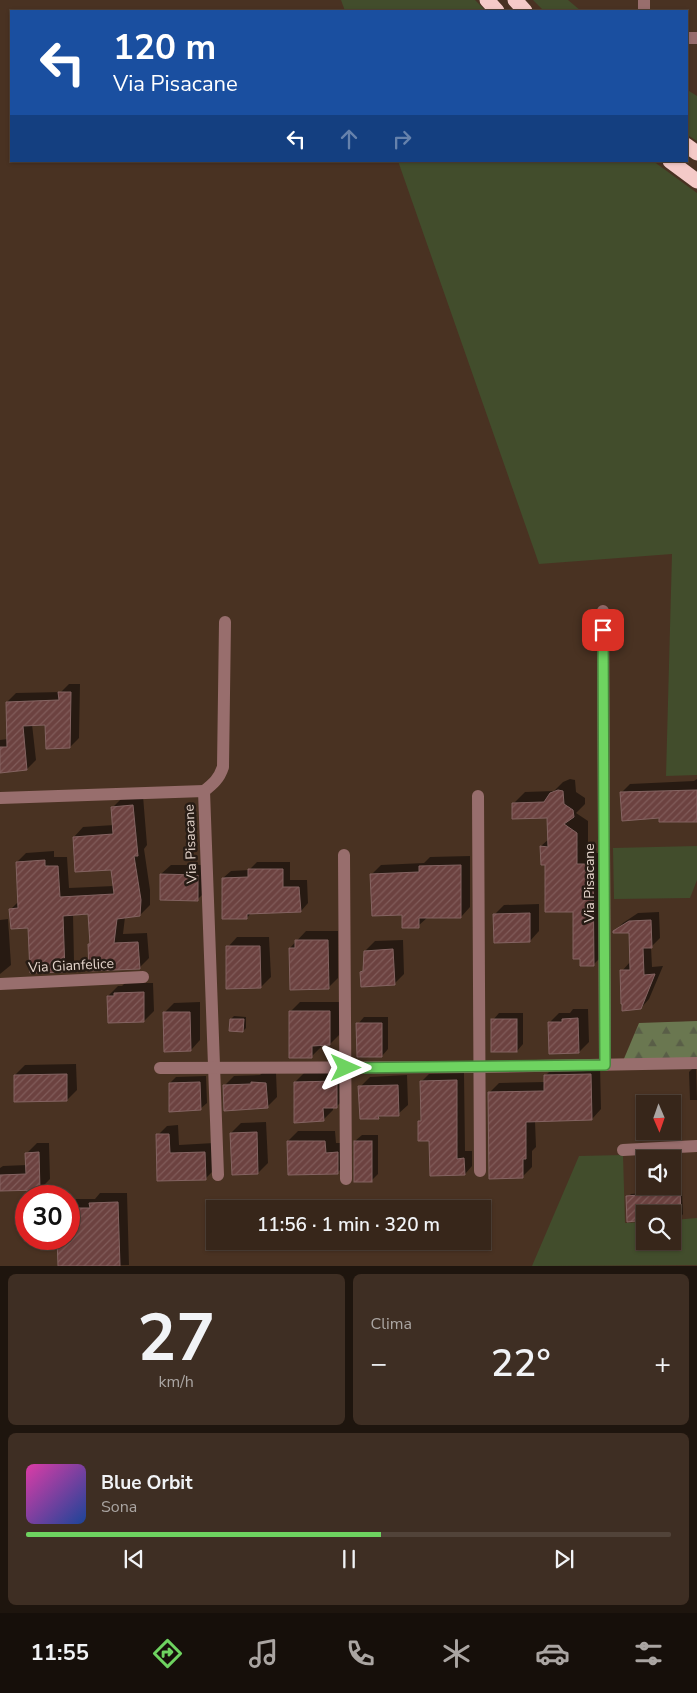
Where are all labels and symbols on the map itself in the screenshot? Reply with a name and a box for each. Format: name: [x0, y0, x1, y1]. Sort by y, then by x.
pin: [582, 609, 624, 651]
street label: Via Pisacane: [180, 804, 201, 885]
street label: Via Pisacane: [580, 843, 599, 924]
street label: Via Gianfelice: [27, 954, 114, 977]
position arrow: [319, 1041, 371, 1093]
north arrow: [636, 1095, 681, 1140]
speed limit sign: 30: [15, 1185, 80, 1250]

